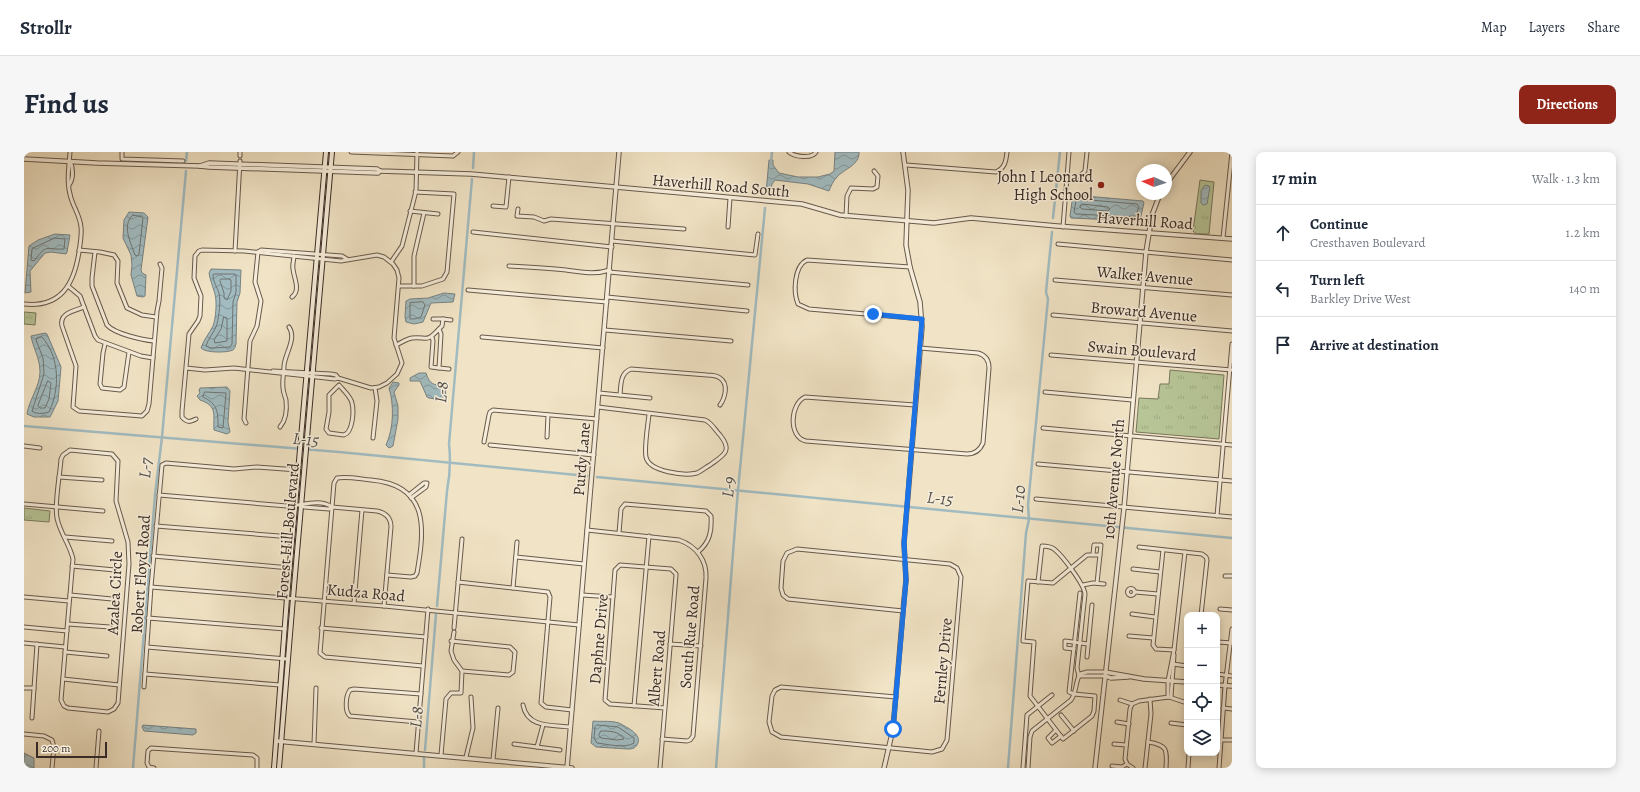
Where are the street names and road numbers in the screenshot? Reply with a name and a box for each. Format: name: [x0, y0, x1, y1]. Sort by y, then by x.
street label: Haverhill Road South: [651, 169, 791, 203]
street label: Haverhill Road: [1096, 207, 1194, 235]
street label: Walker Avenue: [1095, 261, 1194, 291]
street label: Broward Avenue: [1090, 296, 1198, 328]
street label: Swain Boulevard: [1087, 335, 1198, 367]
street label: 10th Avenue North: [1098, 417, 1130, 540]
street label: Purdy Lane: [568, 421, 596, 497]
street label: Forest Hill Boulevard: [271, 462, 305, 600]
street label: Robert Floyd Road: [126, 514, 156, 634]
street label: Azalea Circle: [102, 551, 128, 637]
street label: Kudza Road: [326, 579, 406, 607]
street label: South Rue Road: [675, 584, 705, 690]
street label: Daphne Drive: [584, 593, 614, 685]
street label: Fernley Drive: [928, 617, 958, 705]
street label: Albert Road: [643, 629, 671, 708]

